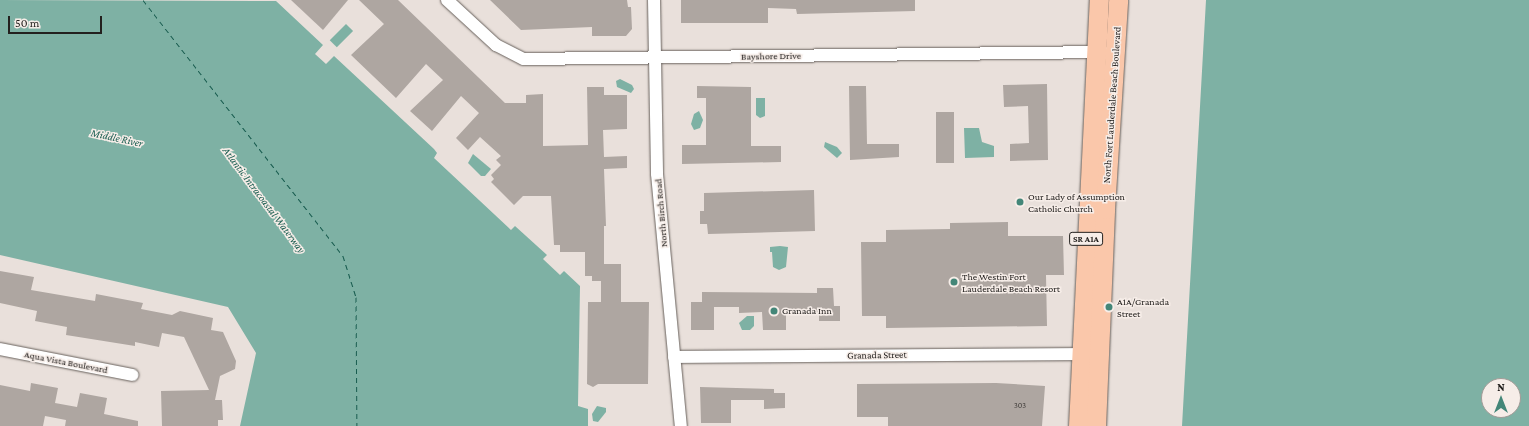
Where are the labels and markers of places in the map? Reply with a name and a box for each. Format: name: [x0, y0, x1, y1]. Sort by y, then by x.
place label: Our Lady of Assumption Catholic Church: [1028, 190, 1125, 214]
marker: Our Lady of Assumption Catholic Church: [1015, 197, 1025, 207]
place label: The Westin Fort Lauderdale Beach Resort: [962, 270, 1060, 294]
marker: The Westin Fort Lauderdale Beach Resort: [949, 277, 959, 287]
place label: A1A/Granada Street: [1117, 295, 1169, 318]
marker: A1A/Granada Street: [1104, 302, 1114, 312]
place label: Granada Inn: [782, 305, 832, 317]
marker: Granada Inn: [769, 306, 779, 316]

